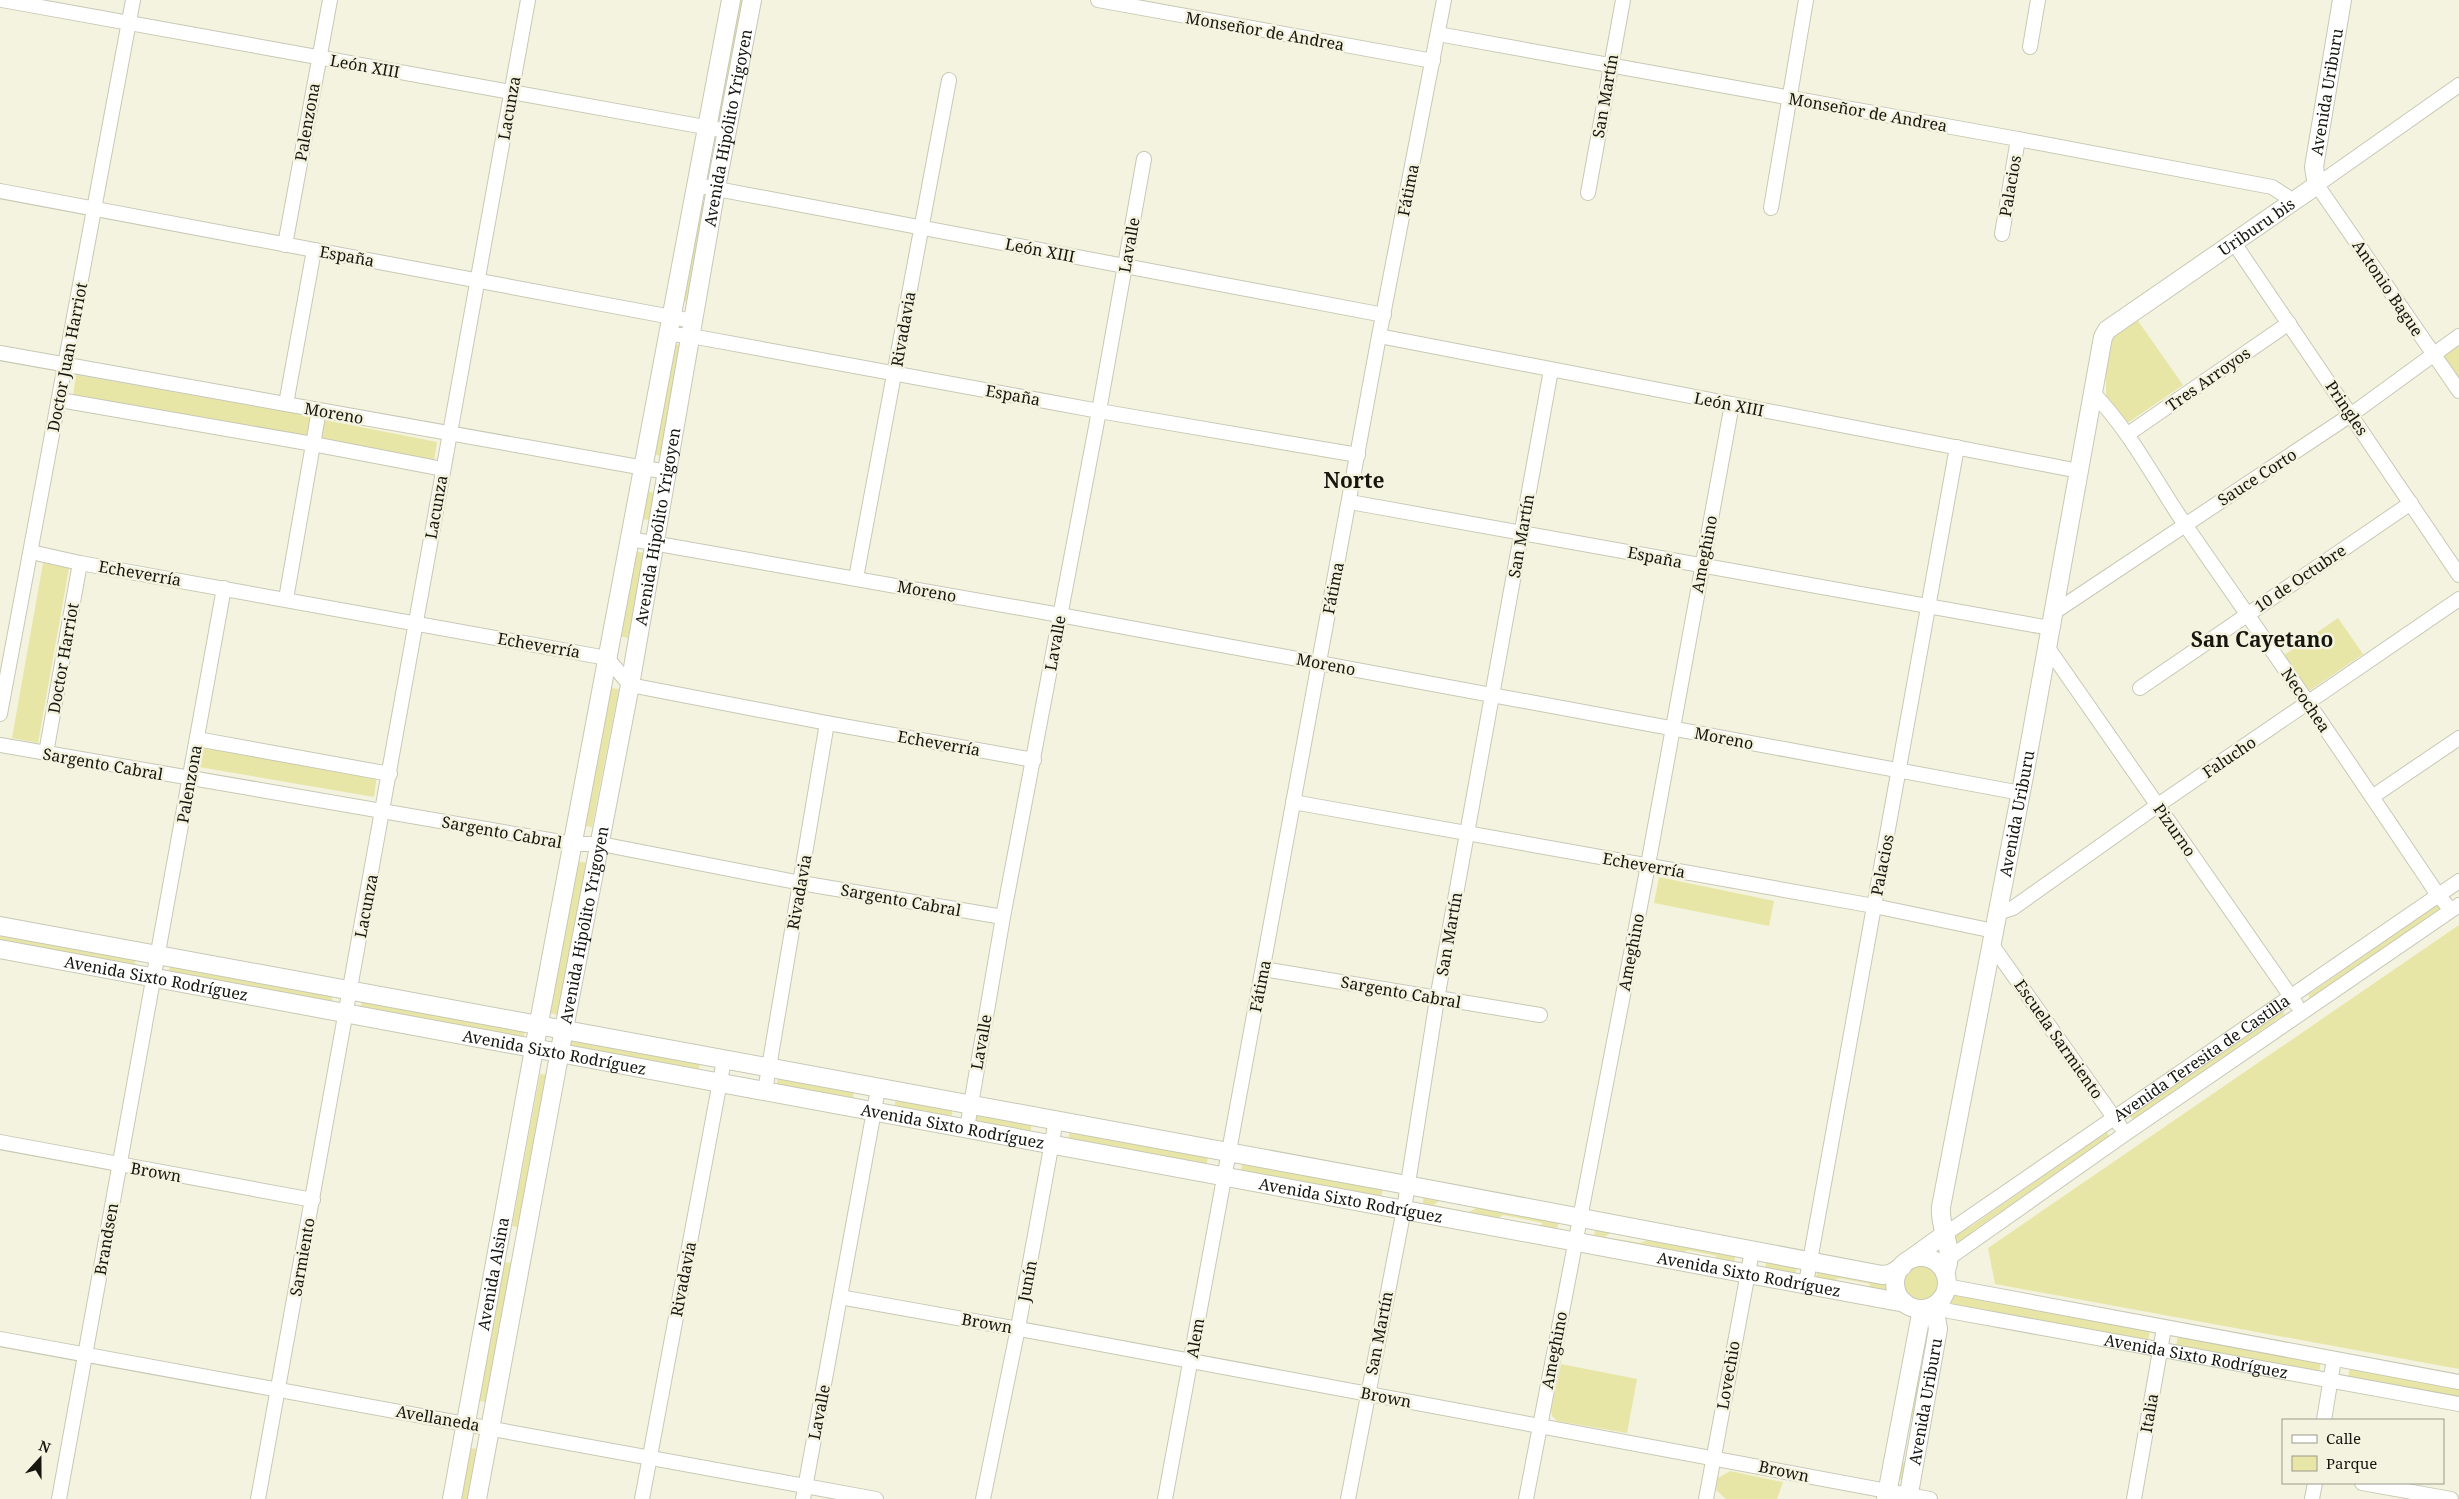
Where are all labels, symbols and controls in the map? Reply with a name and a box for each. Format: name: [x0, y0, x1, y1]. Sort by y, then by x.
street label: Monseñor de Andrea: [1184, 6, 1346, 56]
street label: Avenida Hipólito Yrigoyen: [699, 27, 757, 228]
street label: Avenida Uriburu: [2305, 27, 2348, 157]
street label: León XIII: [328, 49, 402, 83]
street label: San Martín: [1587, 52, 1623, 140]
street label: Lacunza: [493, 74, 525, 142]
street label: Palenzona: [289, 81, 325, 163]
street label: Monseñor de Andrea: [1787, 87, 1949, 137]
street label: Palacios: [1994, 154, 2026, 218]
street label: Fátima: [1392, 162, 1424, 218]
street label: Uriburu bis: [2214, 193, 2299, 261]
street label: Lavalle: [1113, 216, 1145, 274]
street label: León XIII: [1003, 232, 1077, 268]
street label: Antonio Bague: [2348, 235, 2428, 341]
street label: España: [318, 240, 376, 272]
street label: Doctor Juan Harriot: [42, 280, 92, 433]
street label: Rivadavia: [886, 290, 920, 368]
street label: Tres Arroyos: [2162, 342, 2254, 416]
street label: Pringles: [2321, 376, 2373, 440]
street label: España: [984, 379, 1042, 411]
street label: León XIII: [1692, 386, 1766, 422]
street label: Moreno: [303, 397, 365, 429]
street label: Avenida Hipólito Yrigoyen: [629, 426, 685, 627]
street label: Sauce Corto: [2213, 443, 2301, 511]
district label: Norte: [1324, 466, 1384, 494]
street label: Lacunza: [420, 473, 452, 541]
street label: San Martín: [1503, 492, 1539, 580]
street label: Ameghino: [1686, 513, 1722, 595]
street label: 10 de Octubre: [2250, 539, 2350, 617]
street label: España: [1626, 541, 1684, 573]
street label: Echeverría: [97, 555, 183, 591]
street label: Fátima: [1317, 560, 1349, 616]
street label: Moreno: [896, 575, 958, 607]
street label: Doctor Harriot: [42, 601, 84, 715]
street label: Lavalle: [1039, 614, 1071, 672]
district label: San Cayetano: [2191, 625, 2333, 653]
street label: Echeverría: [496, 627, 582, 663]
street label: Moreno: [1295, 647, 1357, 681]
street label: Necochea: [2276, 663, 2336, 737]
street label: Moreno: [1693, 721, 1755, 755]
street label: Echeverría: [896, 725, 982, 761]
street label: Falucho: [2198, 731, 2260, 783]
street label: Sargento Cabral: [41, 743, 165, 785]
street label: Palenzona: [171, 743, 207, 825]
street label: Avenida Uriburu: [1994, 748, 2039, 879]
street label: Pizurno: [2149, 799, 2201, 861]
street label: Sargento Cabral: [440, 811, 564, 853]
street label: Avenida Hipólito Yrigoyen: [554, 824, 614, 1026]
street label: Palacios: [1865, 832, 1899, 898]
street label: Echeverría: [1601, 847, 1687, 883]
street label: Rivadavia: [782, 853, 816, 931]
street label: Lacunza: [349, 872, 383, 940]
street label: Sargento Cabral: [839, 879, 963, 921]
street label: San Martín: [1431, 890, 1467, 978]
street label: Ameghino: [1613, 911, 1649, 993]
street label: Avenida Sixto Rodríguez: [63, 950, 250, 1006]
street label: Fátima: [1244, 958, 1276, 1014]
street label: Sargento Cabral: [1339, 971, 1463, 1013]
street label: Escuela Sarmiento: [2010, 975, 2108, 1103]
street label: Avenida Teresita de Castilla: [2109, 989, 2294, 1126]
street label: Lavalle: [965, 1013, 997, 1071]
street label: Avenida Sixto Rodríguez: [461, 1024, 648, 1080]
street label: Avenida Sixto Rodríguez: [859, 1098, 1046, 1154]
street label: Brown: [129, 1157, 183, 1187]
street label: Avenida Sixto Rodríguez: [1257, 1172, 1445, 1228]
street label: Brandsen: [89, 1201, 123, 1277]
street label: Avenida Alsina: [472, 1215, 514, 1332]
street label: Sarmiento: [284, 1216, 320, 1298]
street label: Rivadavia: [665, 1240, 701, 1318]
street label: Avenida Sixto Rodríguez: [1655, 1246, 1843, 1302]
street label: Junín: [1012, 1258, 1042, 1305]
street label: San Martín: [1360, 1289, 1398, 1377]
street label: Brown: [960, 1308, 1014, 1338]
street label: Ameghino: [1536, 1309, 1572, 1391]
street label: Alem: [1181, 1316, 1209, 1360]
street label: Avenida Sixto Rodríguez: [2102, 1329, 2290, 1384]
street label: Avenida Uriburu: [1903, 1336, 1947, 1467]
street label: Lovechio: [1711, 1339, 1745, 1411]
street label: Brown: [1359, 1381, 1413, 1413]
street label: Lavalle: [803, 1383, 835, 1441]
street label: Italia: [2135, 1392, 2163, 1434]
street label: Avellaneda: [394, 1400, 482, 1436]
legend: [2282, 1419, 2444, 1484]
text: Calle: [2326, 1428, 2361, 1448]
north arrow: [15, 1434, 65, 1484]
text: N: [36, 1436, 53, 1457]
text: Parque: [2326, 1453, 2377, 1473]
street label: Brown: [1757, 1455, 1811, 1487]

